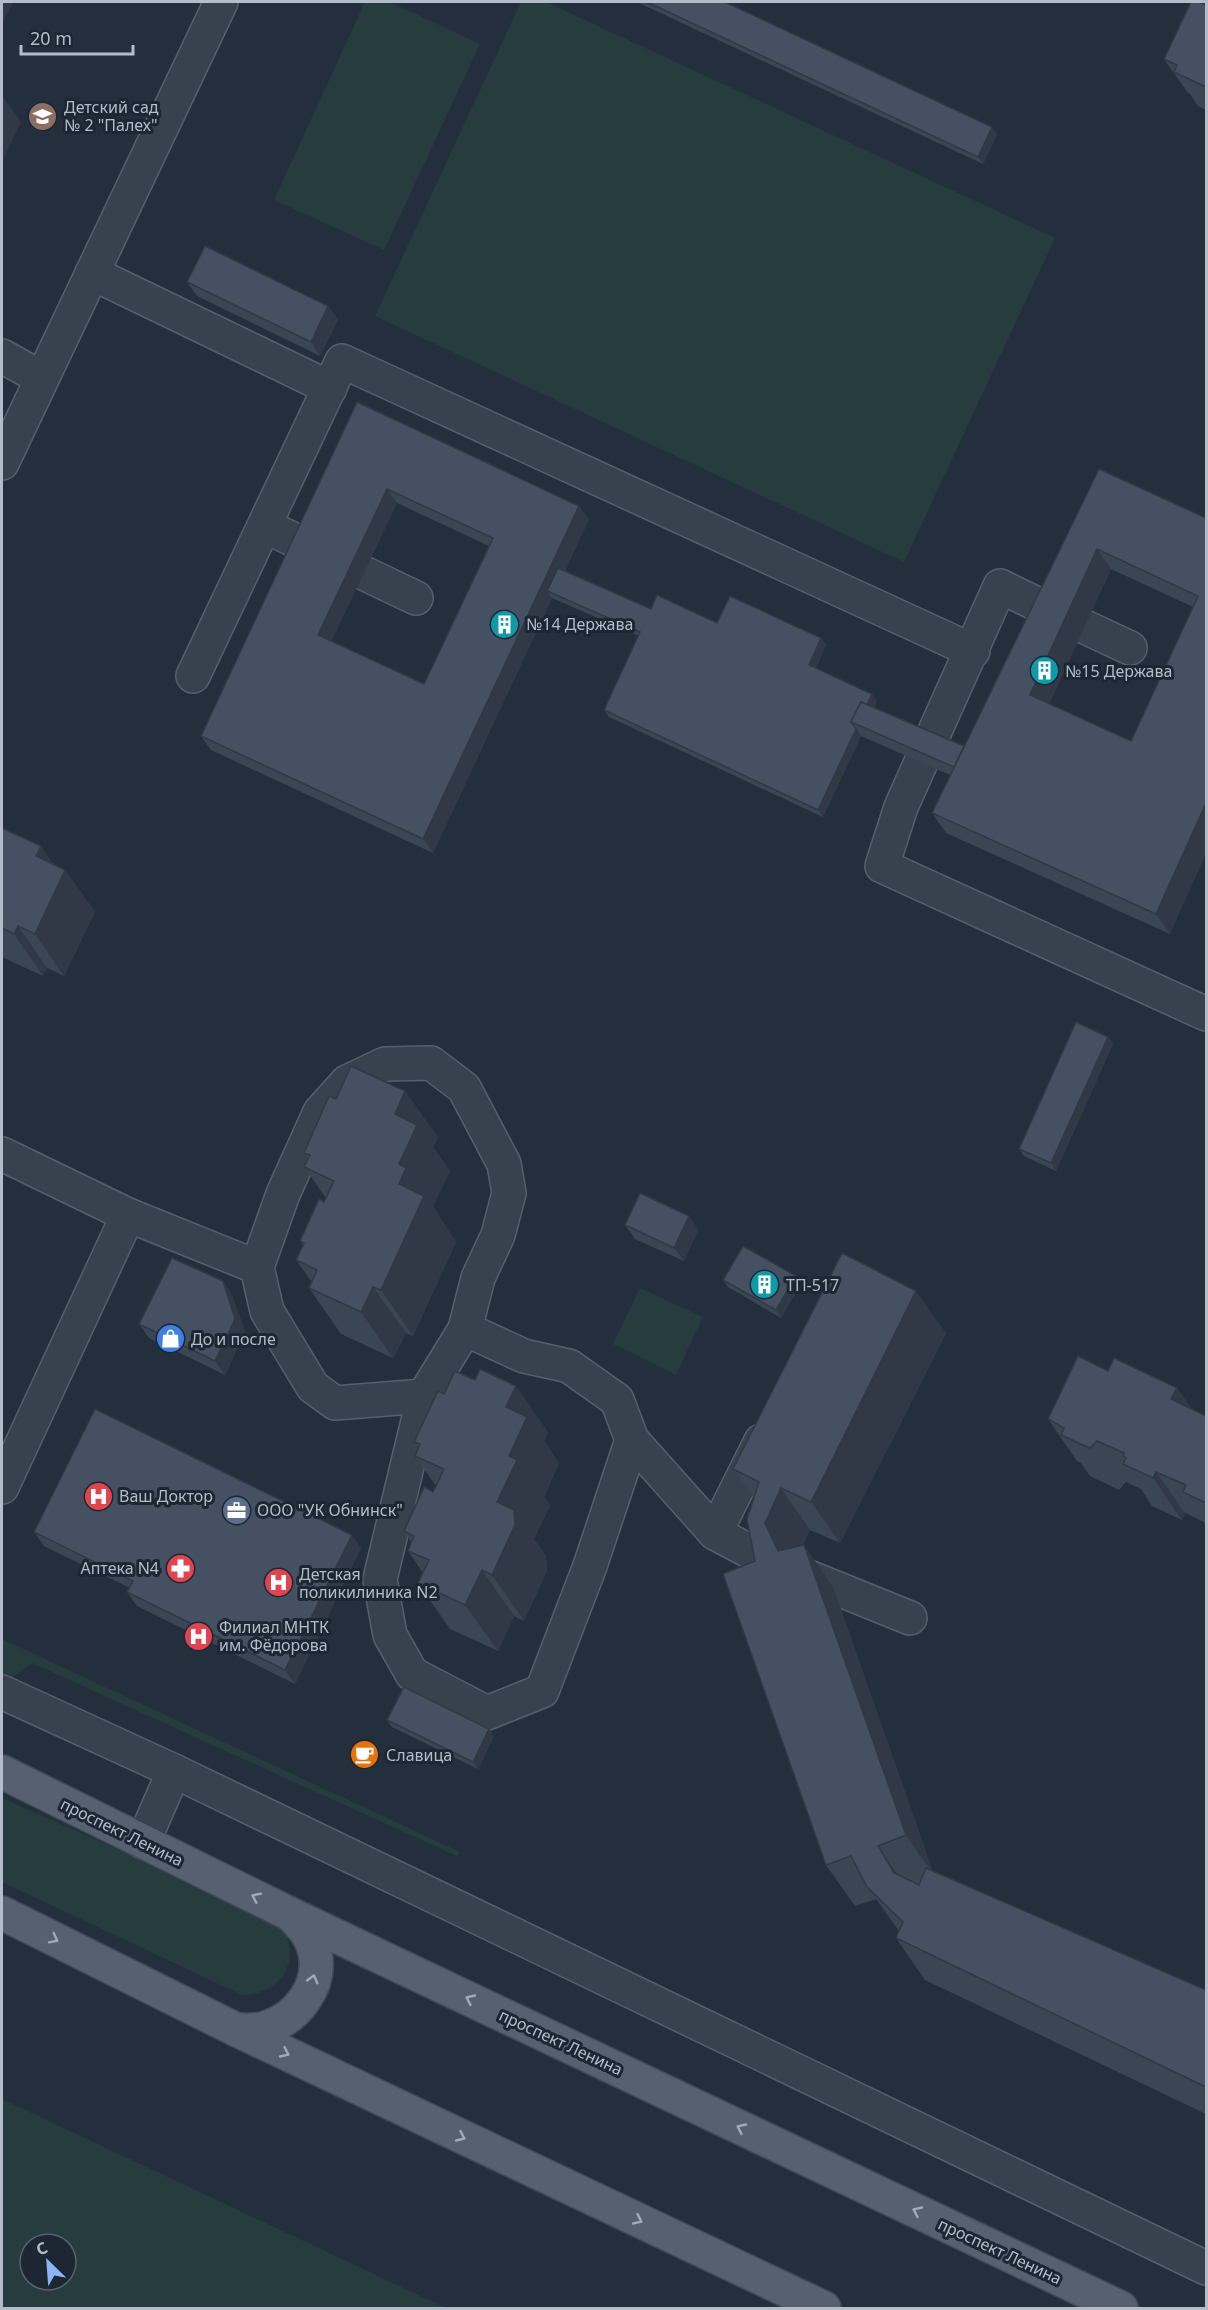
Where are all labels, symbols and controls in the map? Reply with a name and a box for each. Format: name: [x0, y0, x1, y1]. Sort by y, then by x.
scale bar: [21, 18, 134, 56]
text: 20 m: [30, 26, 72, 50]
place label: Детский сад № 2 "Палех": [64, 96, 159, 136]
school or university icon: Детский сад № 2 "Палех": [27, 100, 59, 132]
building icon: №14 Держава: [489, 608, 521, 640]
place label: №14 Держава: [526, 613, 633, 635]
building icon: №15 Держава: [1028, 655, 1060, 687]
place label: №15 Держава: [1065, 660, 1172, 682]
building icon: ТП-517: [749, 1269, 781, 1301]
place label: ТП-517: [786, 1274, 839, 1296]
shop icon: До и после: [154, 1323, 186, 1355]
place label: До и после: [191, 1328, 276, 1350]
hospital icon: Ваш Доктор: [82, 1480, 114, 1512]
place label: Ваш Доктор: [119, 1485, 213, 1507]
office icon: ООО "УК Обнинск": [220, 1494, 252, 1526]
place label: ООО "УК Обнинск": [257, 1499, 403, 1521]
pharmacy icon: Аптека N4: [164, 1552, 196, 1584]
place label: Аптека N4: [80, 1557, 159, 1579]
place label: Детская поликилиника N2: [299, 1563, 438, 1603]
hospital icon: Детская поликилиника N2: [262, 1567, 294, 1599]
place label: Филиал МНТК им. Фёдорова: [219, 1616, 329, 1656]
hospital icon: Филиал МНТК им. Фёдорова: [182, 1620, 214, 1652]
cafe icon: Славица: [349, 1739, 381, 1771]
place label: Славица: [386, 1744, 452, 1766]
street label: проспект Ленина: [57, 1793, 187, 1871]
one-way arrow: [251, 1892, 262, 1904]
one-way arrow: [47, 1932, 58, 1943]
one-way arrow: [306, 1975, 319, 1985]
one-way arrow: [465, 1994, 476, 2006]
street label: проспект Ленина: [496, 2004, 626, 2080]
one-way arrow: [279, 2046, 290, 2058]
one-way arrow: [736, 2123, 747, 2135]
one-way arrow: [455, 2129, 466, 2141]
one-way arrow: [912, 2207, 923, 2219]
one-way arrow: [631, 2213, 642, 2225]
street label: проспект Ленина: [935, 2213, 1065, 2289]
north arrow: [18, 2232, 78, 2292]
text: С: [32, 2236, 51, 2261]

